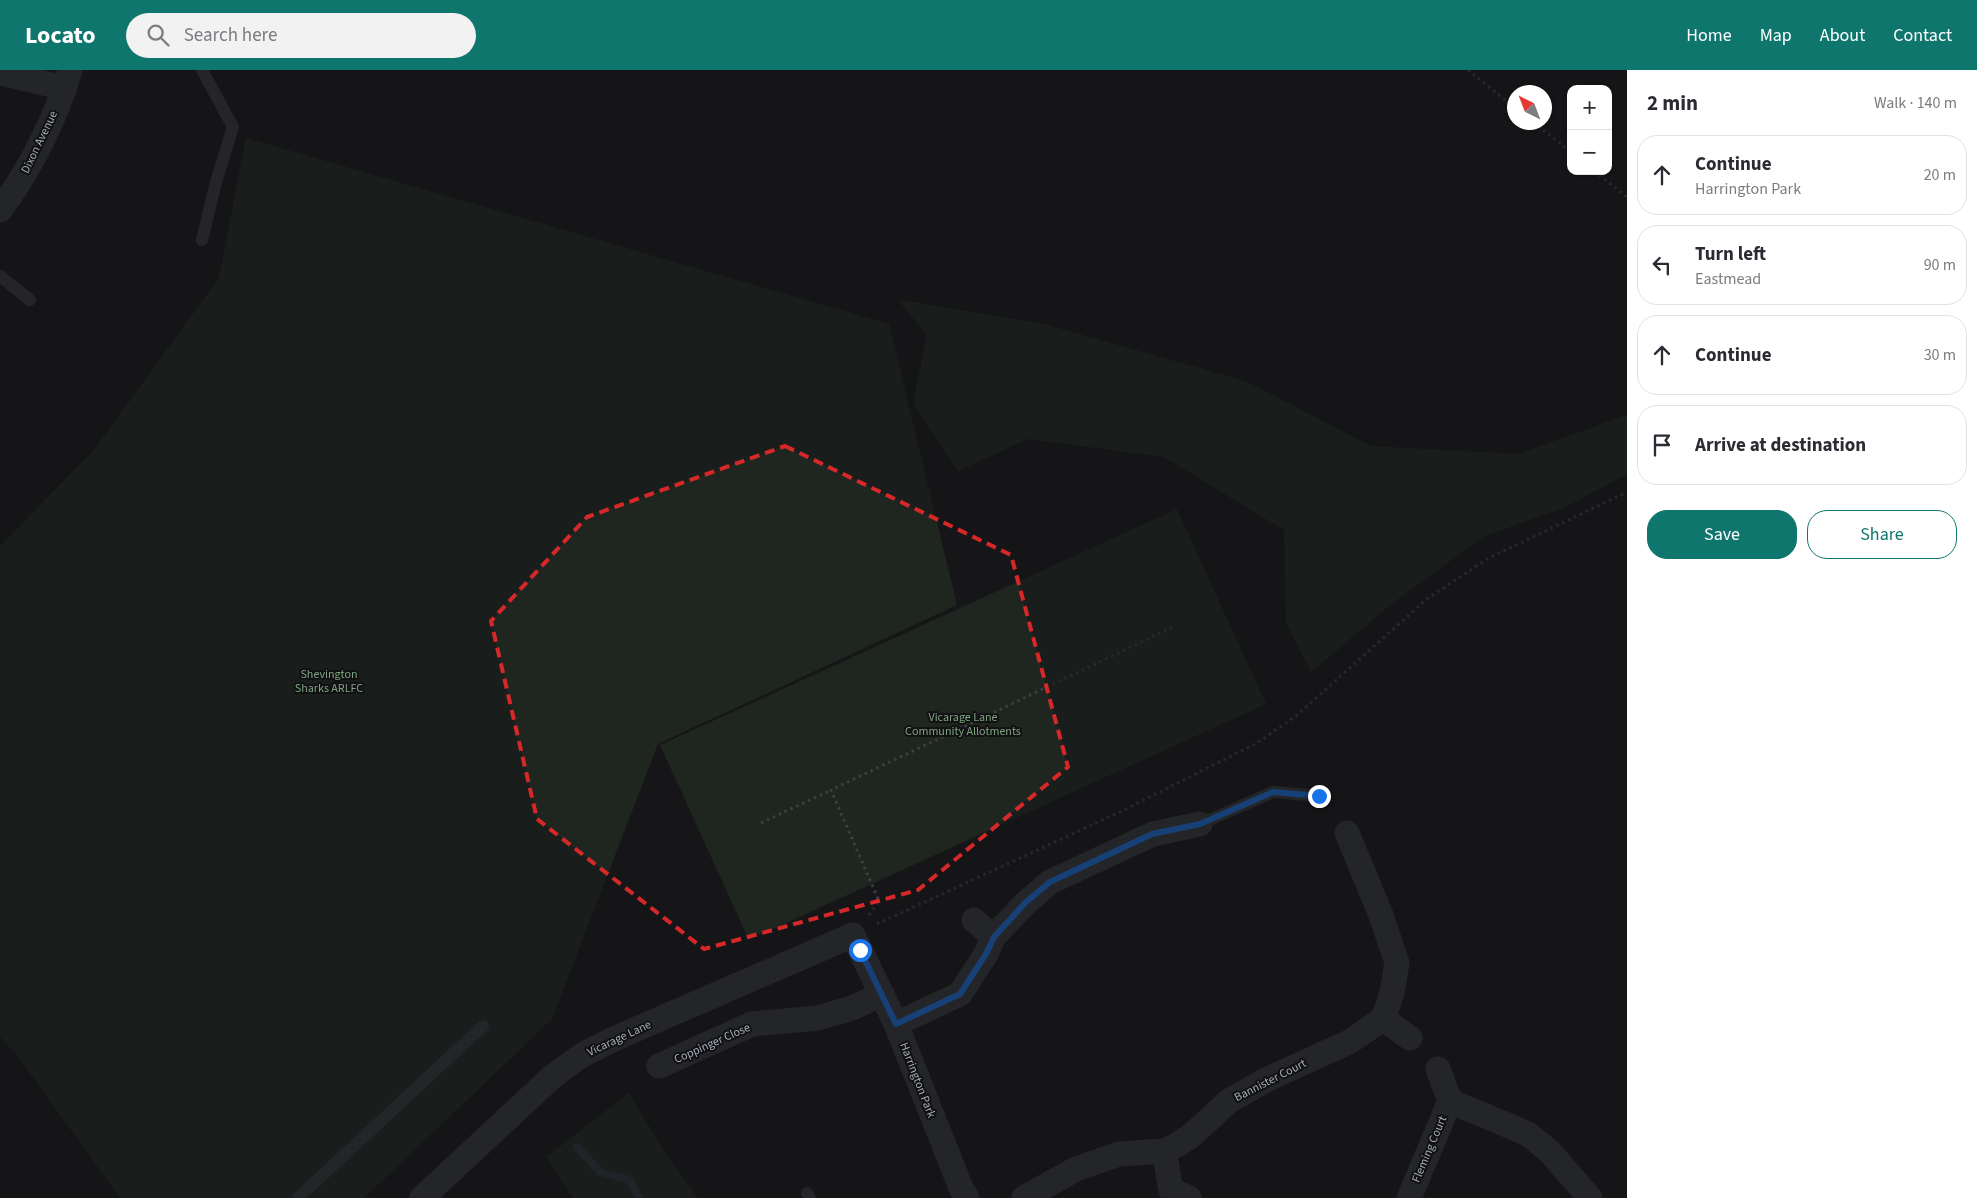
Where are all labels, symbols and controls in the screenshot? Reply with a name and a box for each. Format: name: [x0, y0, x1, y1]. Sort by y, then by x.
search box: [126, 13, 476, 58]
text: Locato: [25, 18, 96, 53]
icon: search: [144, 21, 172, 49]
text: Search here: [184, 22, 277, 49]
text: Home: [1686, 23, 1732, 48]
text: Map: [1760, 23, 1792, 48]
text: About: [1820, 23, 1865, 48]
text: Contact: [1893, 23, 1952, 48]
north arrow: [1507, 85, 1552, 130]
map controls: [1567, 85, 1612, 175]
button: +: [1567, 85, 1612, 130]
text: 2 min: [1647, 88, 1698, 118]
text: Walk · 140 m: [1874, 92, 1957, 114]
street label: Dixon Avenue: [17, 108, 62, 176]
button: −: [1567, 130, 1612, 175]
text: Continue: [1695, 151, 1772, 178]
icon: ahead: [1648, 161, 1676, 189]
text: 20 m: [1924, 164, 1956, 186]
text: Harrington Park: [1695, 178, 1801, 200]
text: Turn left: [1695, 241, 1766, 268]
icon: left: [1648, 251, 1676, 279]
text: 90 m: [1924, 254, 1956, 276]
text: Eastmead: [1695, 268, 1761, 290]
icon: ahead: [1648, 341, 1676, 369]
text: Continue: [1695, 342, 1772, 369]
text: 30 m: [1924, 344, 1956, 366]
icon: arrive: [1648, 431, 1676, 459]
text: Arrive at destination: [1695, 432, 1866, 459]
button: Save: [1647, 510, 1797, 559]
button: Share: [1807, 510, 1957, 559]
park label: Shevington Sharks ARLFC: [295, 666, 363, 697]
park label: Vicarage Lane Community Allotments: [905, 709, 1021, 740]
route end: [1308, 785, 1331, 808]
route start: [849, 939, 872, 962]
street label: Vicarage Lane: [584, 1016, 654, 1061]
street label: Coppinger Close: [671, 1019, 753, 1068]
street label: Harrington Park: [895, 1040, 940, 1120]
street label: Bannister Court: [1231, 1055, 1309, 1106]
street label: Fleming Court: [1408, 1113, 1451, 1185]

